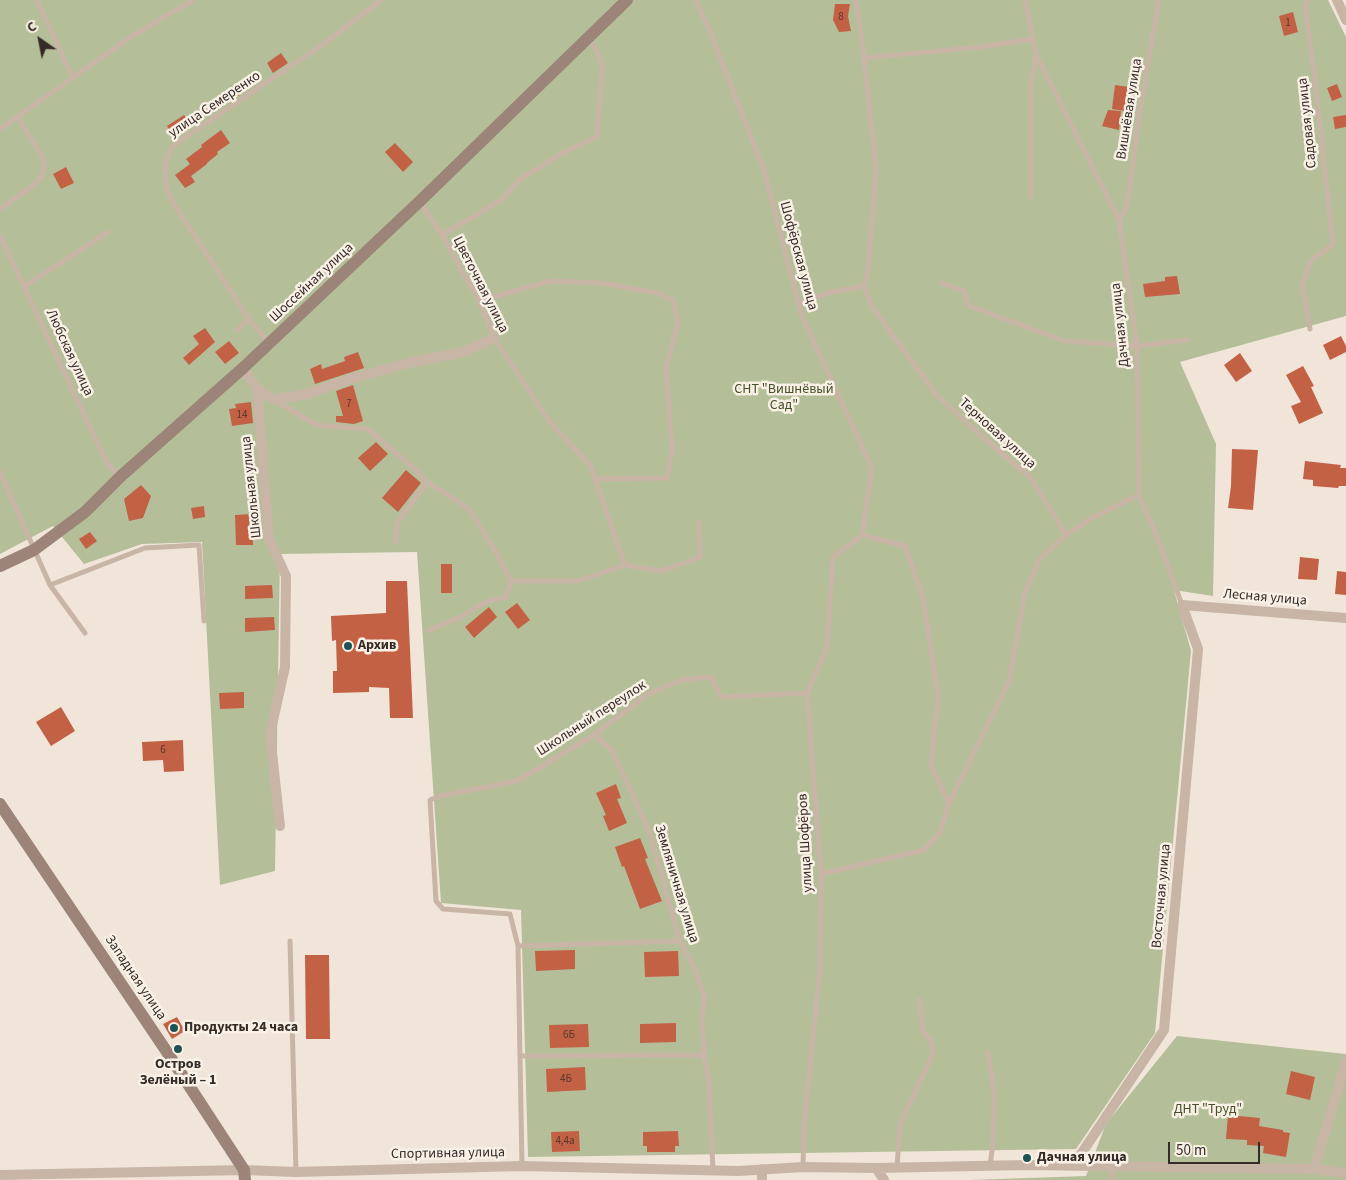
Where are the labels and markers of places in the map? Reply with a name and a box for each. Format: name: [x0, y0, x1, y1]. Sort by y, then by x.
place label: Архив: [358, 638, 396, 654]
marker: Архив: [342, 640, 354, 652]
place label: Продукты 24 часа: [184, 1020, 298, 1036]
marker: Продукты 24 часа: [168, 1022, 180, 1034]
marker: Остров Зелёный – 1: [172, 1043, 184, 1055]
place label: Остров Зелёный – 1: [140, 1057, 216, 1090]
place label: Дачная улица: [1037, 1150, 1127, 1166]
marker: Дачная улица: [1021, 1152, 1033, 1164]

